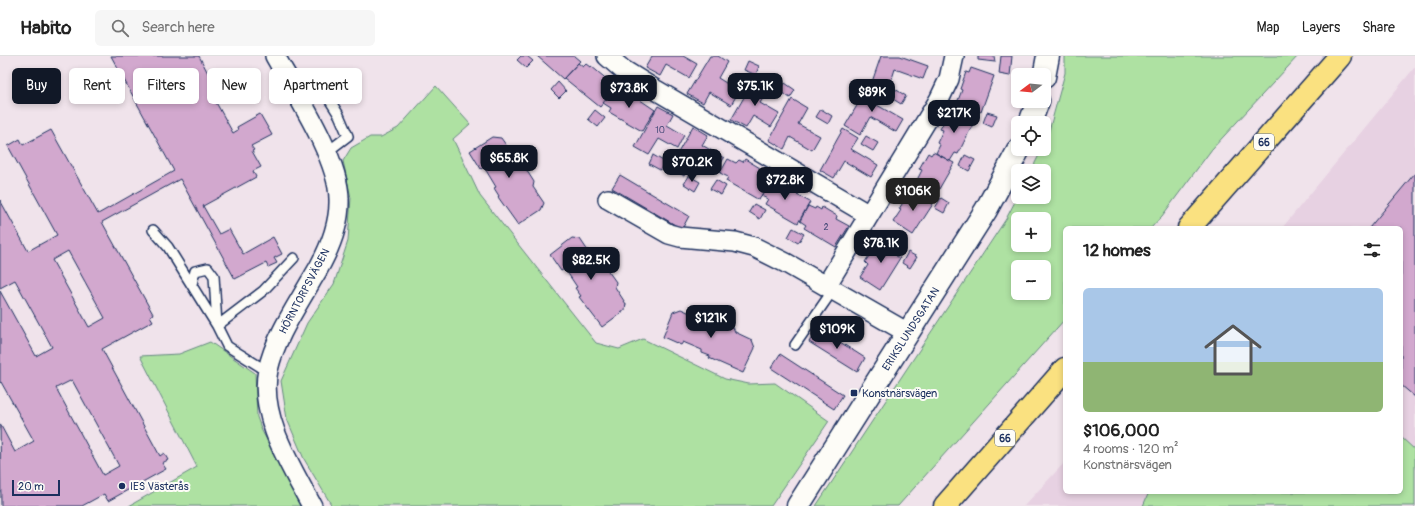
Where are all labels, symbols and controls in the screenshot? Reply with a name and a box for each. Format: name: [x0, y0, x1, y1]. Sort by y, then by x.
search box: [95, 10, 375, 46]
text: Habito: [20, 16, 71, 40]
icon: search: [109, 17, 131, 39]
text: Search here: [141, 18, 215, 37]
text: Map: [1257, 19, 1280, 36]
text: Layers: [1302, 19, 1340, 36]
text: Share: [1362, 19, 1395, 36]
chip: Buy: [12, 68, 61, 104]
chip: Rent: [69, 68, 125, 104]
chip: Filters: [133, 68, 199, 104]
chip: New: [207, 68, 261, 104]
chip: Apartment: [269, 68, 362, 104]
north arrow: [1011, 68, 1051, 108]
map controls: [1011, 68, 1051, 300]
pin: $75.1K: [722, 73, 788, 107]
pin: $73.8K: [596, 75, 662, 109]
text: $75.1K: [737, 78, 773, 94]
pin: $89K: [848, 79, 896, 113]
text: $73.8K: [610, 80, 648, 96]
text: $89K: [858, 84, 886, 100]
pin: $217K: [926, 100, 982, 134]
text: $217K: [937, 105, 971, 121]
button: locate: [1011, 116, 1051, 156]
house number: 10: [655, 125, 665, 136]
road number: 66: [1254, 134, 1274, 150]
pin: $65.8K: [476, 145, 542, 179]
pin: $70.2K: [659, 149, 725, 183]
text: $65.8K: [490, 150, 528, 166]
text: $70.2K: [672, 154, 712, 170]
button: layers: [1011, 164, 1051, 204]
pin: $72.8K: [752, 167, 818, 201]
text: $72.8K: [766, 172, 804, 188]
pin: $106K: [885, 178, 941, 212]
text: $106K: [895, 183, 931, 199]
button: +: [1011, 212, 1051, 252]
house number: 2: [823, 222, 829, 233]
pin: $78.1K: [848, 230, 914, 264]
text: $78.1K: [863, 235, 899, 251]
icon: filters: [1361, 239, 1383, 261]
text: 12 homes: [1083, 240, 1151, 261]
street label: HÖRNTORPSVÄGEN: [276, 246, 332, 336]
pin: $82.5K: [558, 247, 624, 281]
text: $82.5K: [572, 252, 610, 268]
button: −: [1011, 260, 1051, 300]
street label: ERIKSLUNDSGATAN: [880, 285, 942, 373]
pin: $121K: [683, 305, 739, 339]
text: $121K: [695, 310, 727, 326]
icon: home: [1197, 314, 1269, 386]
pin: $109K: [809, 316, 865, 350]
text: $109K: [819, 321, 855, 337]
place label: Konstnärsvägen: [862, 387, 937, 400]
marker: Konstnärsvägen: [849, 388, 859, 398]
text: $106,000: [1083, 420, 1160, 441]
road number: 66: [995, 430, 1015, 446]
text: 4 rooms · 120 m²: [1083, 441, 1178, 457]
text: Konstnärsvägen: [1083, 457, 1172, 473]
scale bar: [12, 478, 60, 497]
text: 20 m: [18, 480, 44, 493]
place label: IES Västerås: [130, 480, 189, 493]
marker: IES Västerås: [117, 481, 127, 491]

